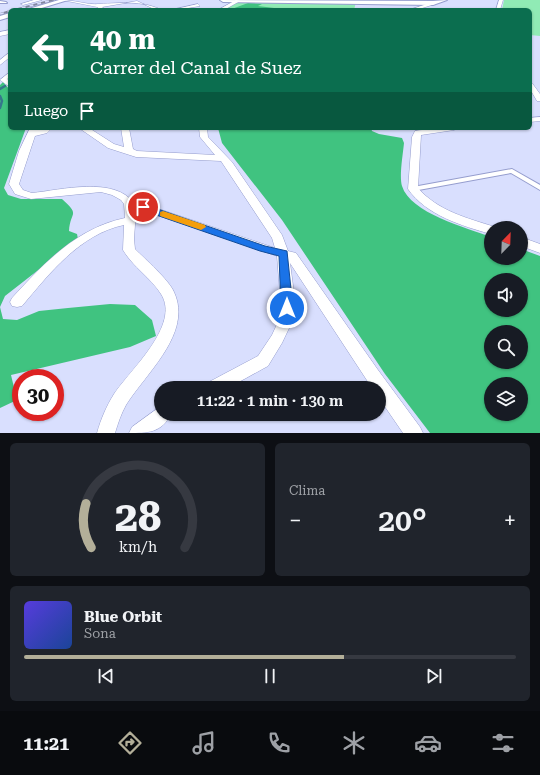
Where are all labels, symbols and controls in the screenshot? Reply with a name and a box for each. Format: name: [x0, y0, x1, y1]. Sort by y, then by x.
text: 40 m: [90, 23, 155, 56]
icon: left: [24, 24, 76, 76]
text: Carrer del Canal de Suez: [90, 57, 301, 78]
icon: arrive: [76, 100, 98, 122]
text: Luego: [24, 102, 68, 120]
pin: [126, 190, 160, 224]
icon: arrive: [132, 196, 154, 218]
north arrow: [484, 221, 528, 265]
map controls: [484, 221, 528, 421]
button: sound: [484, 273, 528, 317]
position arrow: [266, 287, 308, 329]
button: search: [484, 325, 528, 369]
speed limit sign: 30: [12, 369, 64, 421]
button: layers: [484, 377, 528, 421]
text: 11:22 · 1 min · 130 m: [197, 392, 343, 410]
text: Clima: [289, 483, 325, 498]
text: 28: [114, 491, 161, 540]
text: 20°: [378, 503, 427, 538]
text: −: [289, 508, 301, 533]
text: +: [504, 508, 516, 533]
text: km/h: [118, 538, 157, 554]
text: Blue Orbit: [84, 608, 162, 626]
text: Sona: [84, 626, 116, 641]
icon: previous: [95, 665, 117, 687]
icon: pause: [259, 665, 281, 687]
icon: next: [423, 665, 445, 687]
icon: directions: [116, 729, 144, 757]
icon: music: [190, 729, 218, 757]
icon: phone: [265, 729, 293, 757]
icon: climate: [340, 729, 368, 757]
icon: car: [414, 729, 442, 757]
icon: filters: [489, 729, 517, 757]
text: 11:21: [23, 733, 69, 754]

